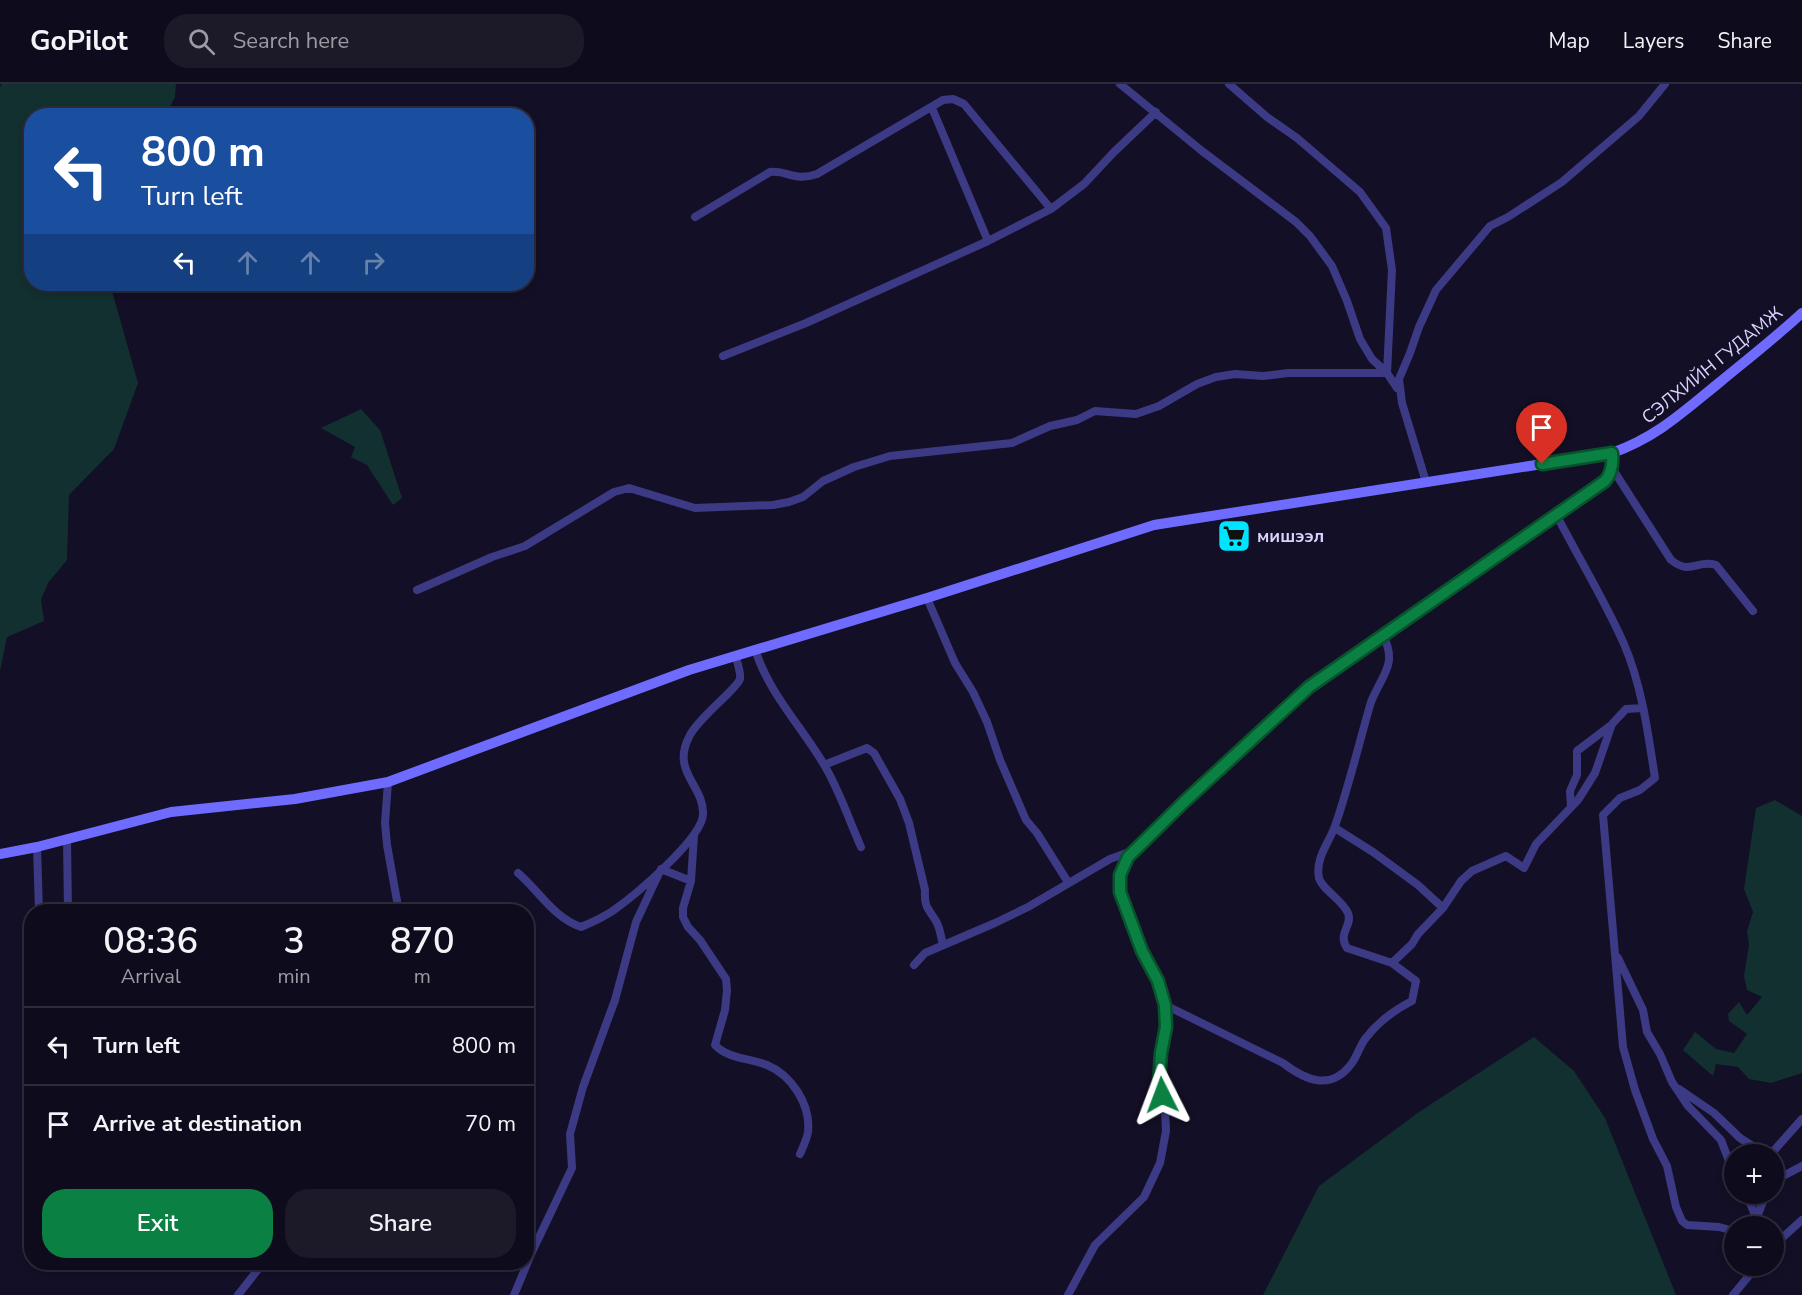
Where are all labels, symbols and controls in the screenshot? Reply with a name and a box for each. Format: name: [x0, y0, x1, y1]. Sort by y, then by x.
search box: [164, 14, 584, 68]
text: GoPilot: [30, 22, 128, 60]
icon: search: [185, 25, 218, 58]
text: Search here: [233, 26, 349, 56]
text: Map: [1548, 27, 1590, 55]
text: Layers: [1623, 27, 1684, 55]
text: Share: [1717, 27, 1772, 55]
text: 800 m: [141, 124, 265, 181]
icon: left: [42, 132, 120, 210]
text: Turn left: [141, 178, 242, 215]
icon: left: [168, 246, 201, 279]
icon: ahead: [231, 246, 264, 279]
icon: ahead: [294, 246, 327, 279]
icon: right: [357, 246, 390, 279]
street label: СЭЛХИЙН ГУДАМЖ: [1637, 300, 1788, 429]
pin: [1516, 402, 1567, 464]
icon: arrive: [1525, 411, 1558, 444]
supermarket icon: мишээл: [1216, 518, 1252, 554]
place label: мишээл: [1257, 524, 1324, 548]
text: 08:36: [103, 917, 198, 966]
text: 3: [283, 917, 305, 966]
text: 870: [390, 917, 455, 966]
text: Arrival: [121, 963, 181, 990]
text: min: [278, 963, 311, 990]
text: m: [414, 963, 431, 990]
icon: left: [42, 1030, 75, 1063]
text: Turn left: [93, 1031, 180, 1061]
text: 800 m: [452, 1031, 516, 1061]
position arrow: [1130, 1063, 1194, 1127]
icon: arrive: [42, 1108, 75, 1141]
text: Arrive at destination: [93, 1109, 302, 1139]
text: 70 m: [465, 1109, 516, 1139]
map controls: [1724, 1144, 1784, 1276]
button: +: [1724, 1144, 1784, 1204]
button: Exit: [42, 1189, 273, 1258]
button: Share: [285, 1189, 516, 1258]
button: −: [1724, 1216, 1784, 1276]

